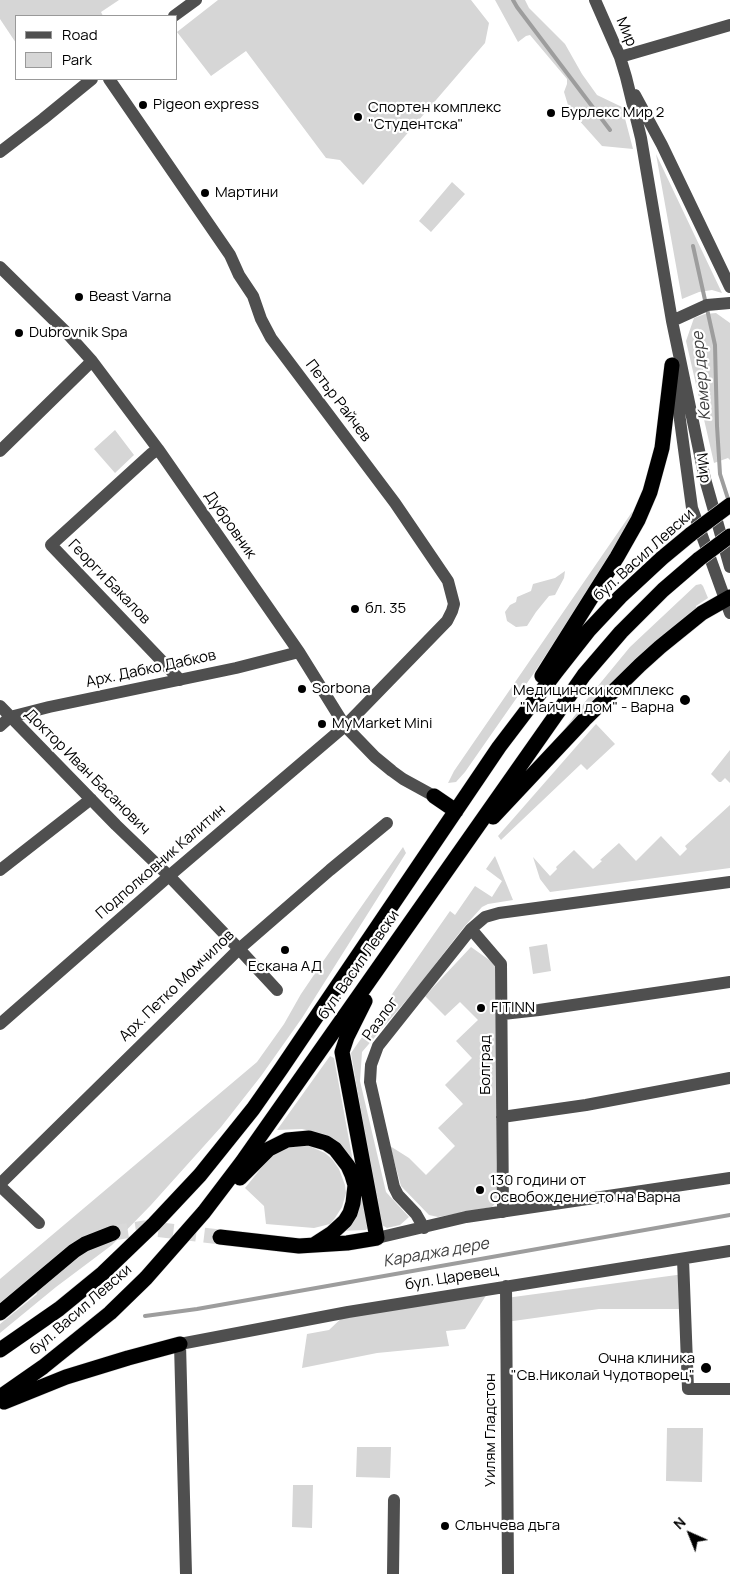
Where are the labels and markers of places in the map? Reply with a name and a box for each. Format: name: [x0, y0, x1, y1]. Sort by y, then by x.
place label: Pigeon express: [153, 96, 259, 114]
marker: Pigeon express: [137, 99, 149, 111]
place label: Спортен комплекс "Студентска": [368, 99, 501, 134]
place label: Бурлекс Мир 2: [561, 104, 664, 122]
marker: Бурлекс Мир 2: [545, 107, 557, 119]
marker: Спортен комплекс "Студентска": [352, 111, 364, 123]
place label: Мартини: [215, 184, 278, 202]
marker: Мартини: [199, 187, 211, 199]
place label: Beast Varna: [89, 288, 171, 306]
marker: Beast Varna: [73, 291, 85, 303]
place label: Dubrovnik Spa: [29, 324, 128, 342]
marker: Dubrovnik Spa: [13, 327, 25, 339]
place label: бл. 35: [365, 600, 406, 618]
marker: бл. 35: [349, 603, 361, 615]
place label: Sorbona: [312, 680, 371, 698]
place label: Медицински комплекс "Майчин дом" - Варна: [513, 682, 674, 717]
marker: Sorbona: [296, 683, 308, 695]
marker: Медицински комплекс "Майчин дом" - Варна: [678, 693, 692, 707]
place label: MyMarket Mini: [332, 715, 432, 733]
marker: MyMarket Mini: [316, 718, 328, 730]
marker: Ескана АД: [279, 944, 291, 956]
place label: Ескана АД: [248, 958, 322, 976]
place label: FITINN: [491, 999, 535, 1017]
marker: FITINN: [475, 1002, 487, 1014]
place label: 130 години от Освобождението на Варна: [490, 1172, 681, 1207]
marker: 130 години от Освобождението на Варна: [474, 1184, 486, 1196]
place label: Очна клиника "Св.Николай Чудотворец": [511, 1350, 695, 1385]
marker: Очна клиника "Св.Николай Чудотворец": [699, 1361, 713, 1375]
place label: Слънчева дъга: [455, 1517, 560, 1535]
marker: Слънчева дъга: [439, 1520, 451, 1532]

